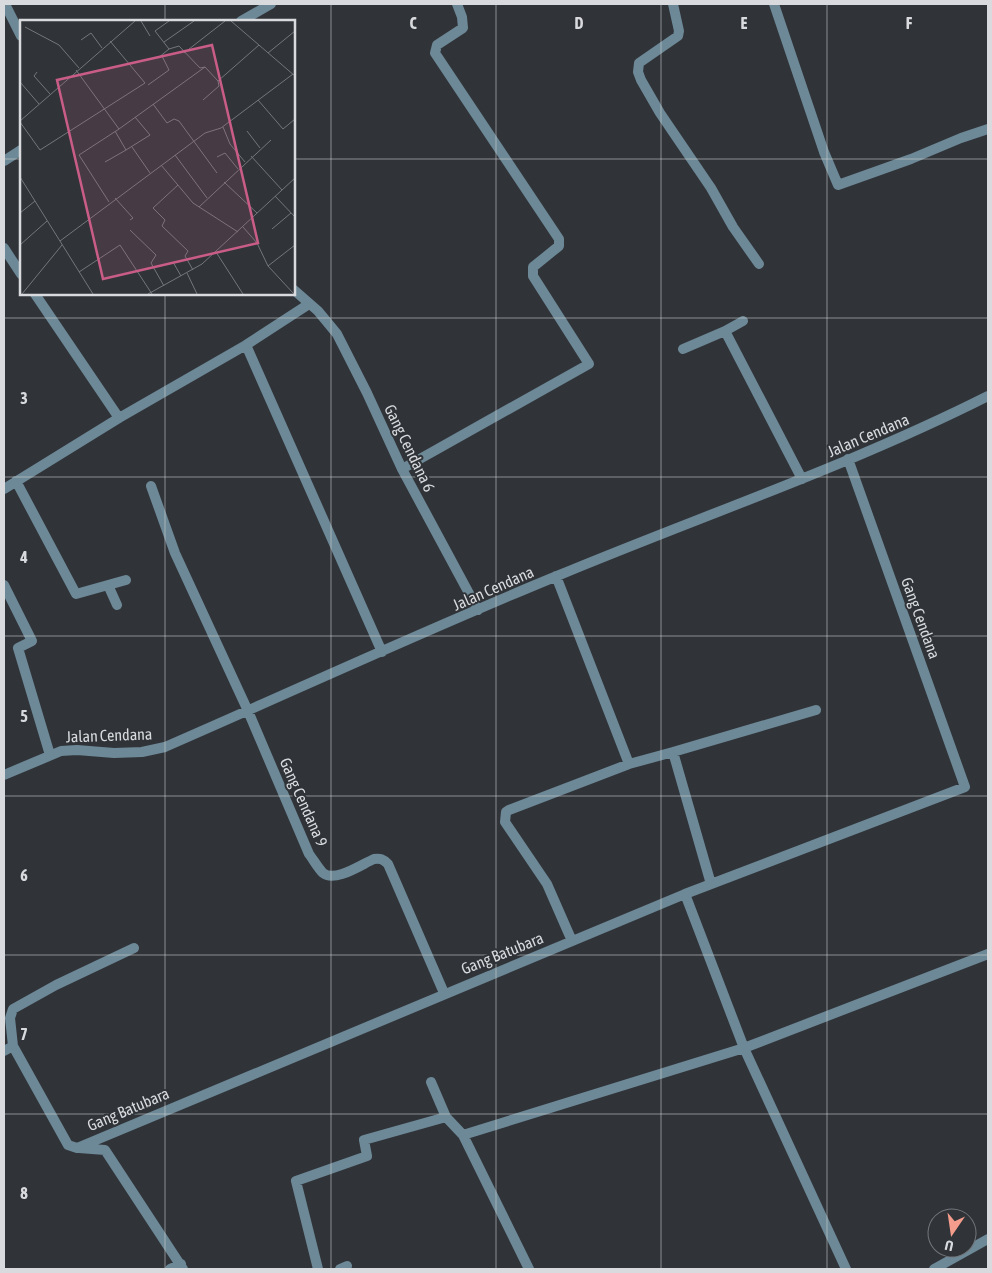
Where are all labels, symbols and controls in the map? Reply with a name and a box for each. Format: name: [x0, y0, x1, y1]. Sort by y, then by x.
text: C: [409, 14, 417, 32]
text: D: [575, 14, 584, 32]
text: E: [741, 14, 748, 32]
text: F: [906, 14, 913, 32]
inset map: [20, 20, 295, 295]
text: 3: [20, 389, 28, 407]
street label: Gang Cendana 6: [380, 401, 439, 495]
street label: Jalan Cendana: [825, 410, 911, 460]
text: 4: [19, 548, 28, 566]
street label: Jalan Cendana: [450, 562, 536, 614]
street label: Gang Cendana: [897, 575, 944, 661]
text: 5: [20, 707, 28, 725]
street label: Jalan Cendana: [65, 724, 153, 746]
street label: Gang Cendana 9: [276, 755, 332, 849]
text: 6: [20, 866, 28, 884]
street label: Gang Batubara: [458, 928, 546, 979]
text: 7: [20, 1025, 28, 1043]
street label: Gang Batubara: [84, 1084, 172, 1135]
text: 8: [20, 1184, 28, 1202]
north arrow: [927, 1208, 977, 1258]
text: U: [943, 1237, 955, 1254]

